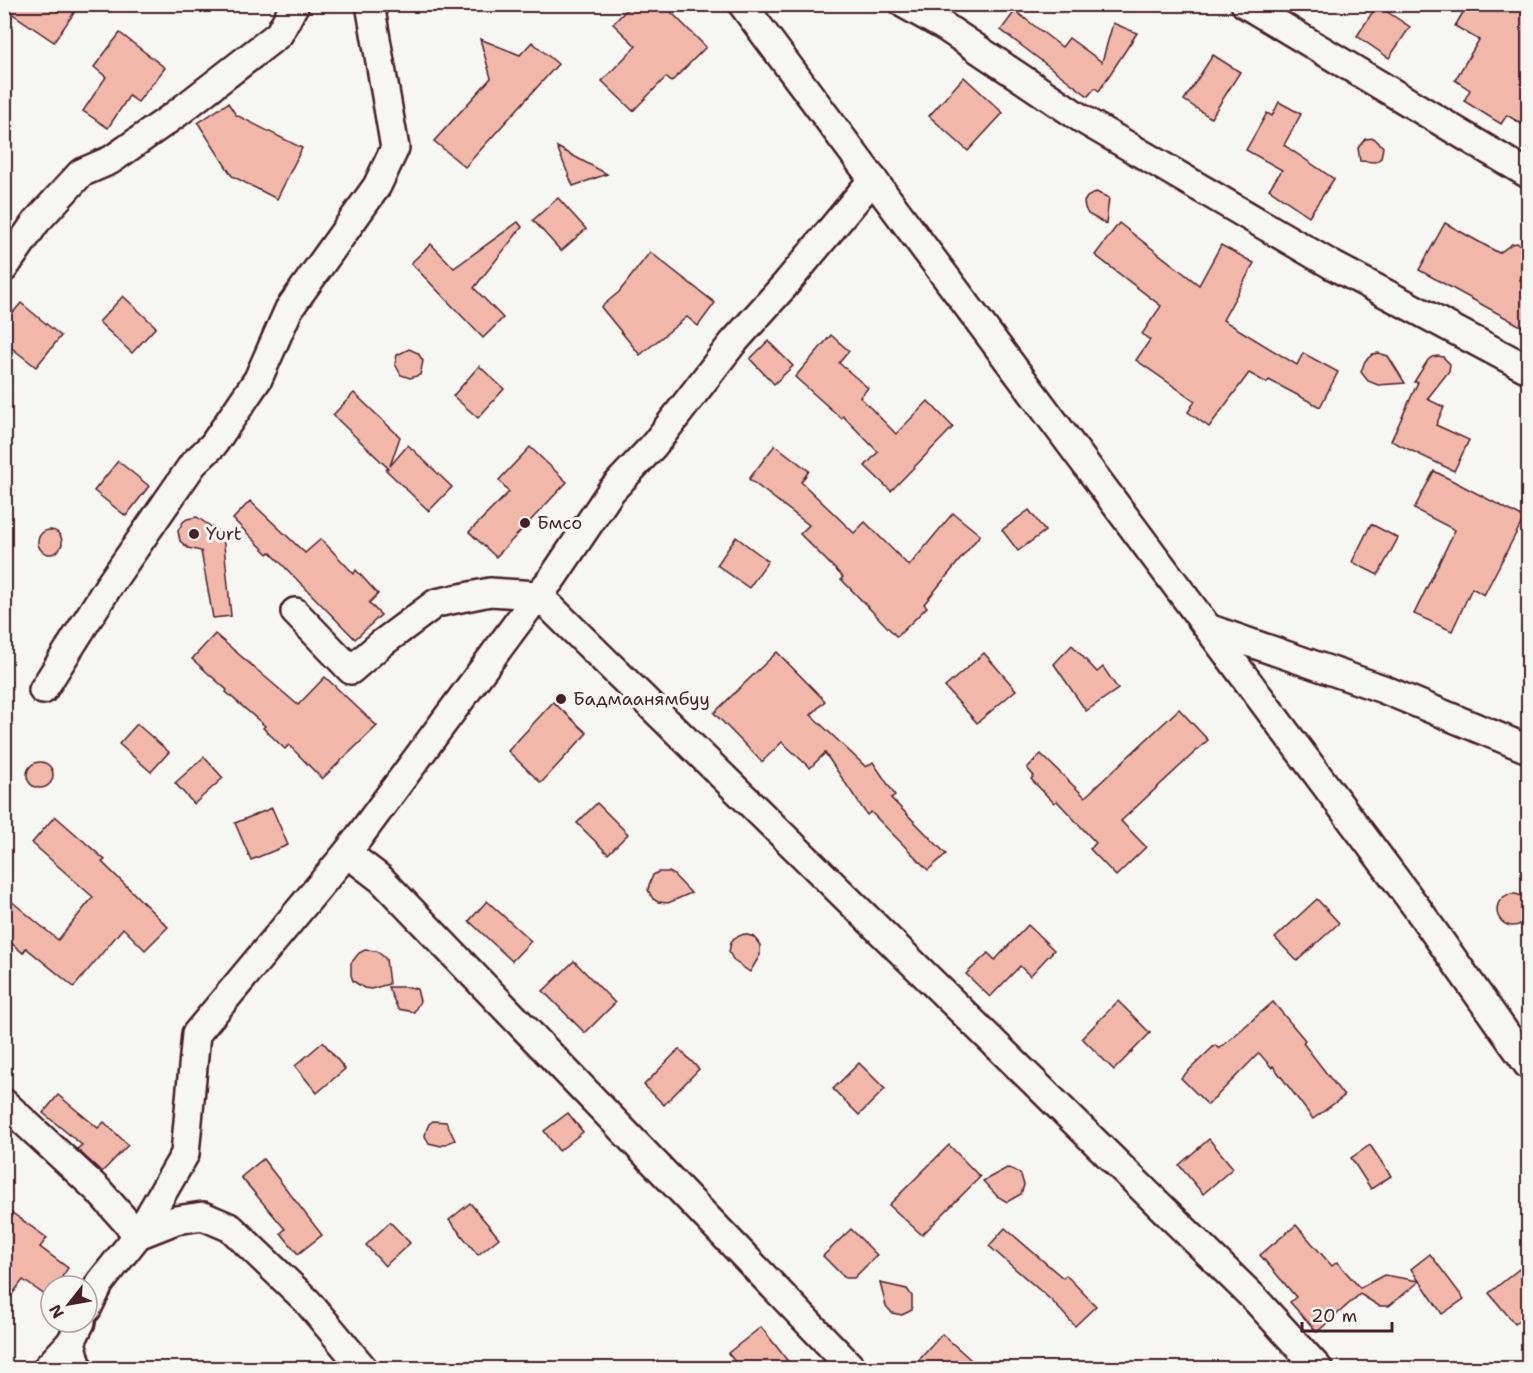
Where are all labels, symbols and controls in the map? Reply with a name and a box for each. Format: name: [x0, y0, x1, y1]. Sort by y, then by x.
place label: Бмсо: [537, 511, 582, 535]
marker: Бмсо: [518, 516, 532, 530]
place label: Yurt: [206, 522, 242, 546]
marker: Yurt: [187, 527, 201, 541]
place label: Бадмаанямбуу: [573, 687, 710, 711]
marker: Бадмаанямбуу: [554, 692, 568, 706]
north arrow: [39, 1274, 99, 1334]
scale bar: [1302, 1295, 1392, 1333]
text: N: [44, 1301, 69, 1322]
text: 20 m: [1311, 1304, 1357, 1328]

